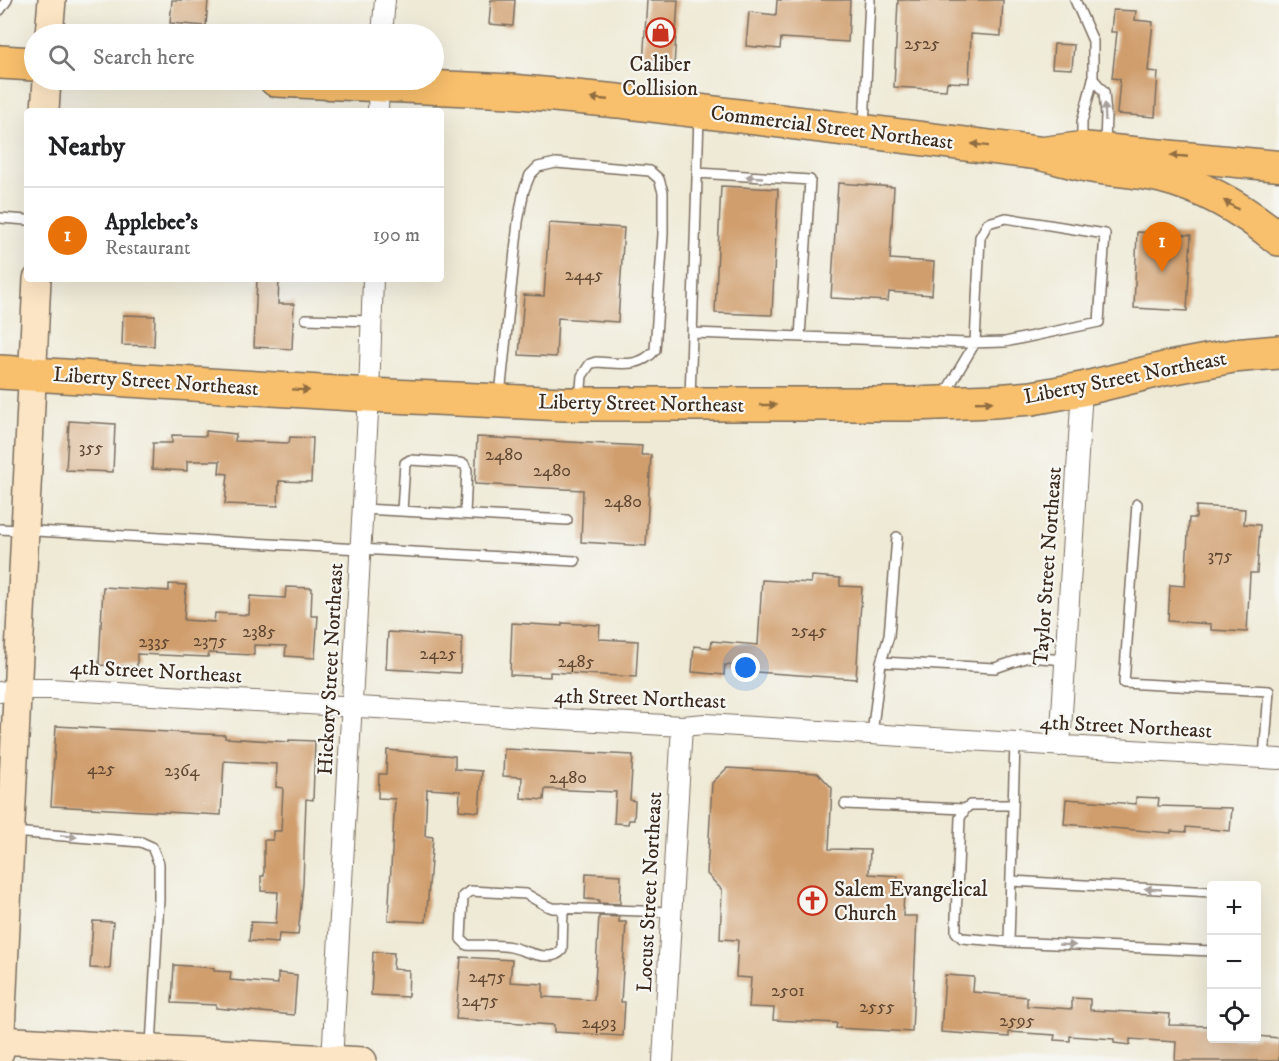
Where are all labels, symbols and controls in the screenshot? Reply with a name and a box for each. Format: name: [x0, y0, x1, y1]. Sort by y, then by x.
shop icon: Caliber Collision: [644, 17, 676, 49]
search box: [24, 24, 444, 90]
house number: 2525: [904, 33, 940, 55]
icon: search: [45, 41, 78, 74]
text: Search here: [93, 44, 195, 71]
place label: Caliber Collision: [622, 52, 698, 102]
one-way arrow: [589, 94, 608, 104]
street label: Commercial Street Northeast: [709, 100, 955, 156]
one-way arrow: [1101, 103, 1110, 122]
text: Nearby: [48, 131, 125, 164]
one-way arrow: [971, 140, 990, 150]
one-way arrow: [1169, 151, 1188, 161]
one-way arrow: [744, 172, 763, 181]
one-way arrow: [1223, 199, 1240, 210]
text: Applebee's: [105, 209, 198, 236]
pin: 1: [1142, 222, 1182, 272]
text: 1: [64, 223, 71, 248]
text: 190 m: [373, 223, 420, 248]
text: Restaurant: [105, 236, 190, 261]
house number: 2445: [565, 264, 603, 286]
street label: Liberty Street Northeast: [1022, 346, 1229, 410]
street label: Liberty Street Northeast: [52, 362, 260, 402]
one-way arrow: [291, 386, 310, 395]
street label: Liberty Street Northeast: [538, 389, 744, 419]
one-way arrow: [975, 397, 994, 406]
one-way arrow: [759, 400, 778, 410]
house number: 355: [79, 437, 103, 459]
house number: 2480: [485, 444, 523, 466]
house number: 2480: [533, 460, 571, 482]
street label: Taylor Street Northeast: [1028, 466, 1068, 666]
house number: 2480: [604, 491, 642, 513]
house number: 375: [1207, 545, 1233, 567]
street label: Hickory Street Northeast: [312, 562, 350, 776]
house number: 2545: [791, 620, 827, 642]
house number: 2385: [242, 621, 276, 643]
house number: 2375: [193, 630, 227, 652]
house number: 2335: [138, 631, 170, 653]
house number: 2425: [420, 643, 456, 665]
house number: 2485: [557, 651, 595, 673]
your location: [731, 653, 760, 682]
street label: 4th Street Northeast: [69, 655, 243, 690]
street label: 4th Street Northeast: [553, 683, 727, 715]
street label: 4th Street Northeast: [1039, 710, 1213, 745]
house number: 425: [87, 758, 115, 780]
house number: 2364: [164, 760, 200, 782]
house number: 2480: [549, 767, 587, 789]
street label: Locust Street Northeast: [632, 791, 668, 993]
one-way arrow: [60, 831, 79, 841]
place label: Salem Evangelical Church: [834, 877, 988, 927]
map controls: [1207, 881, 1261, 1043]
button: +: [1207, 881, 1261, 935]
one-way arrow: [1144, 884, 1163, 893]
church icon: Salem Evangelical Church: [797, 885, 829, 917]
button: −: [1207, 935, 1261, 989]
one-way arrow: [1058, 940, 1077, 950]
house number: 2475: [469, 966, 506, 988]
house number: 2501: [771, 980, 805, 1002]
button: locate: [1207, 989, 1261, 1043]
house number: 2475: [462, 990, 499, 1012]
house number: 2555: [859, 996, 895, 1018]
house number: 2595: [999, 1010, 1035, 1032]
house number: 2493: [582, 1012, 616, 1034]

